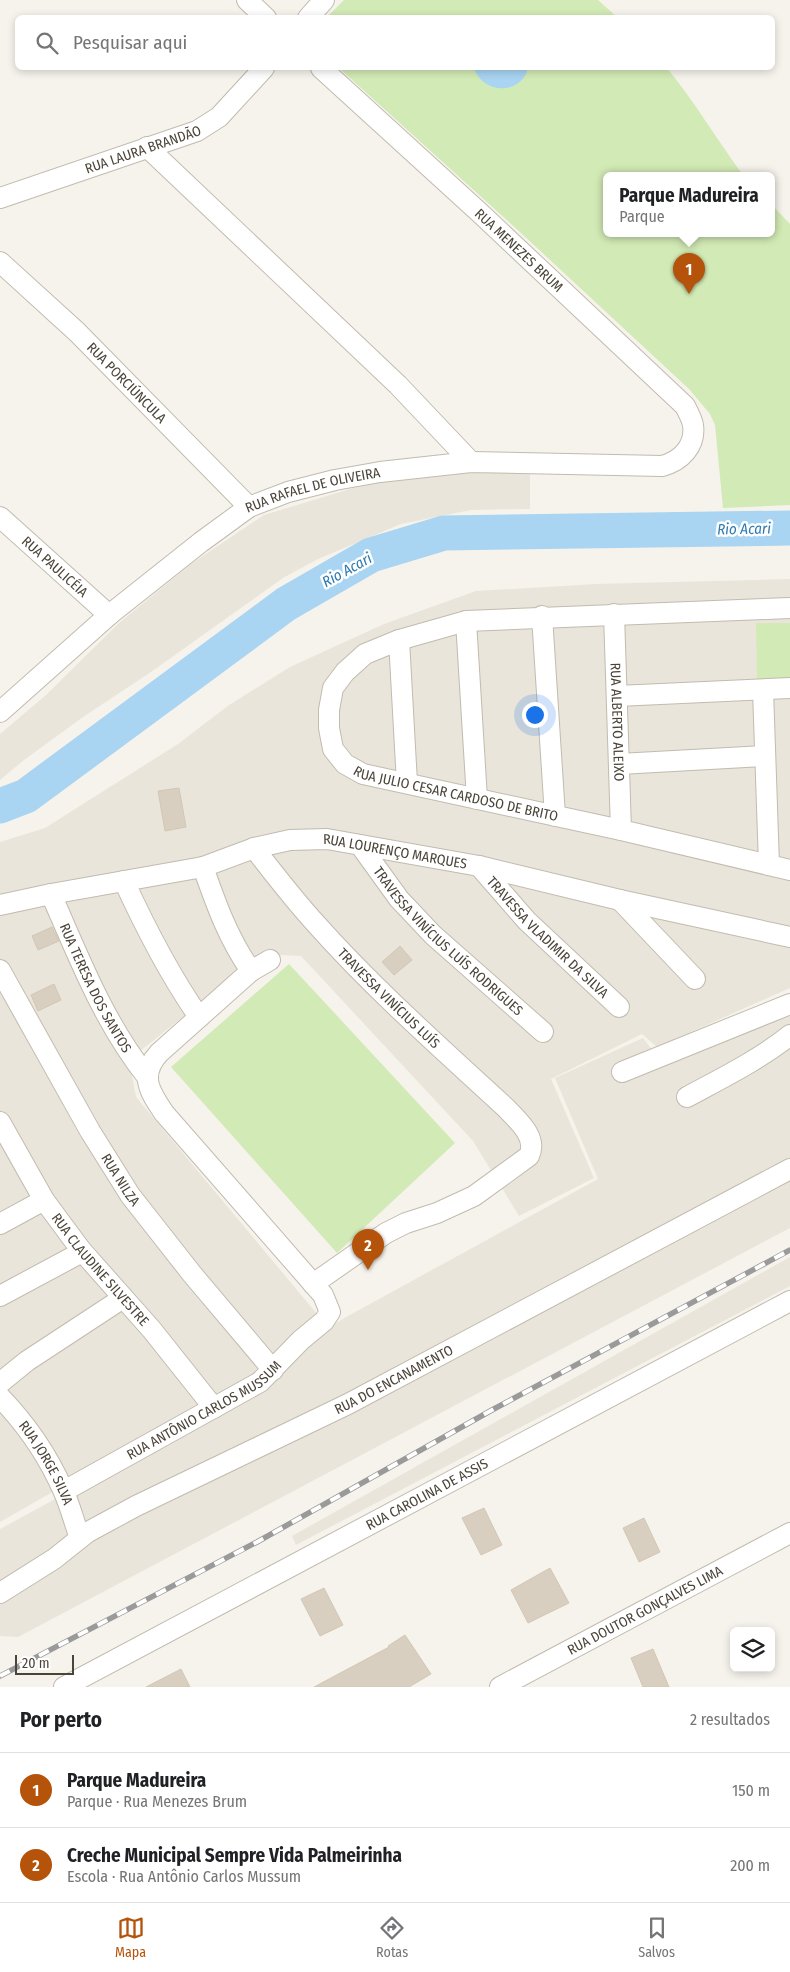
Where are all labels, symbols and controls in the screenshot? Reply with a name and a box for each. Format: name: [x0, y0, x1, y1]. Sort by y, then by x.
search box: [15, 15, 775, 70]
icon: search: [33, 29, 61, 57]
text: Pesquisar aqui: [73, 31, 187, 54]
street label: RUA LAURA BRANDÃO: [83, 122, 204, 177]
popup: [603, 172, 775, 237]
text: Parque Madureira: [619, 184, 759, 207]
street label: RUA MENEZES BRUM: [471, 205, 566, 296]
text: Parque: [619, 207, 665, 226]
pin: 1: [673, 253, 705, 294]
street label: RUA PORCIÚNCULA: [83, 339, 170, 427]
street label: RUA RAFAEL DE OLIVEIRA: [243, 464, 382, 517]
water label: Rio Acari: [717, 520, 771, 538]
street label: RUA PAULICÉIA: [18, 533, 92, 601]
water label: Rio Acari: [319, 549, 375, 591]
street label: RUA ALBERTO ALEIXO: [607, 662, 627, 782]
your location: [522, 702, 548, 728]
street label: RUA JULIO CESAR CARDOSO DE BRITO: [350, 762, 560, 825]
street label: RUA LOURENÇO MARQUES: [323, 831, 468, 873]
street label: TRAVESSA VINÍCIUS LUÍS RODRIGUES: [371, 862, 527, 1018]
street label: TRAVESSA VLADIMIR DA SILVA: [483, 873, 612, 1002]
street label: RUA TERESA DOS SANTOS: [56, 921, 135, 1056]
street label: TRAVESSA VINÍCIUS LUÍS: [335, 945, 445, 1051]
street label: RUA NILZA: [97, 1151, 144, 1210]
street label: RUA CLAUDINE SILVESTRE: [48, 1210, 152, 1330]
pin: 2: [352, 1229, 384, 1270]
street label: RUA DO ENCANAMENTO: [332, 1342, 456, 1418]
street label: RUA ANTÔNIO CARLOS MUSSUM: [124, 1357, 285, 1463]
street label: RUA JORGE SILVA: [15, 1418, 76, 1508]
street label: RUA CAROLINA DE ASSIS: [363, 1455, 491, 1534]
street label: RUA DOUTOR GONÇALVES LIMA: [565, 1562, 726, 1659]
map controls: [730, 1627, 775, 1672]
button: layers: [730, 1627, 775, 1672]
scale bar: [15, 1652, 74, 1675]
text: 20 m: [22, 1655, 50, 1672]
text: Por perto: [20, 1707, 102, 1733]
text: 2 resultados: [690, 1710, 770, 1729]
text: Parque Madureira: [67, 1769, 206, 1792]
text: 1: [33, 1781, 39, 1800]
text: 150 m: [732, 1781, 770, 1800]
text: Parque · Rua Menezes Brum: [67, 1792, 247, 1811]
text: Creche Municipal Sempre Vida Palmeirinha: [67, 1844, 402, 1867]
text: 2: [32, 1856, 40, 1875]
text: 200 m: [730, 1856, 770, 1875]
text: Escola · Rua Antônio Carlos Mussum: [67, 1867, 301, 1886]
tab: Mapa: [115, 1914, 146, 1961]
tab: Rotas: [376, 1914, 408, 1961]
tab: Salvos: [638, 1914, 675, 1961]

